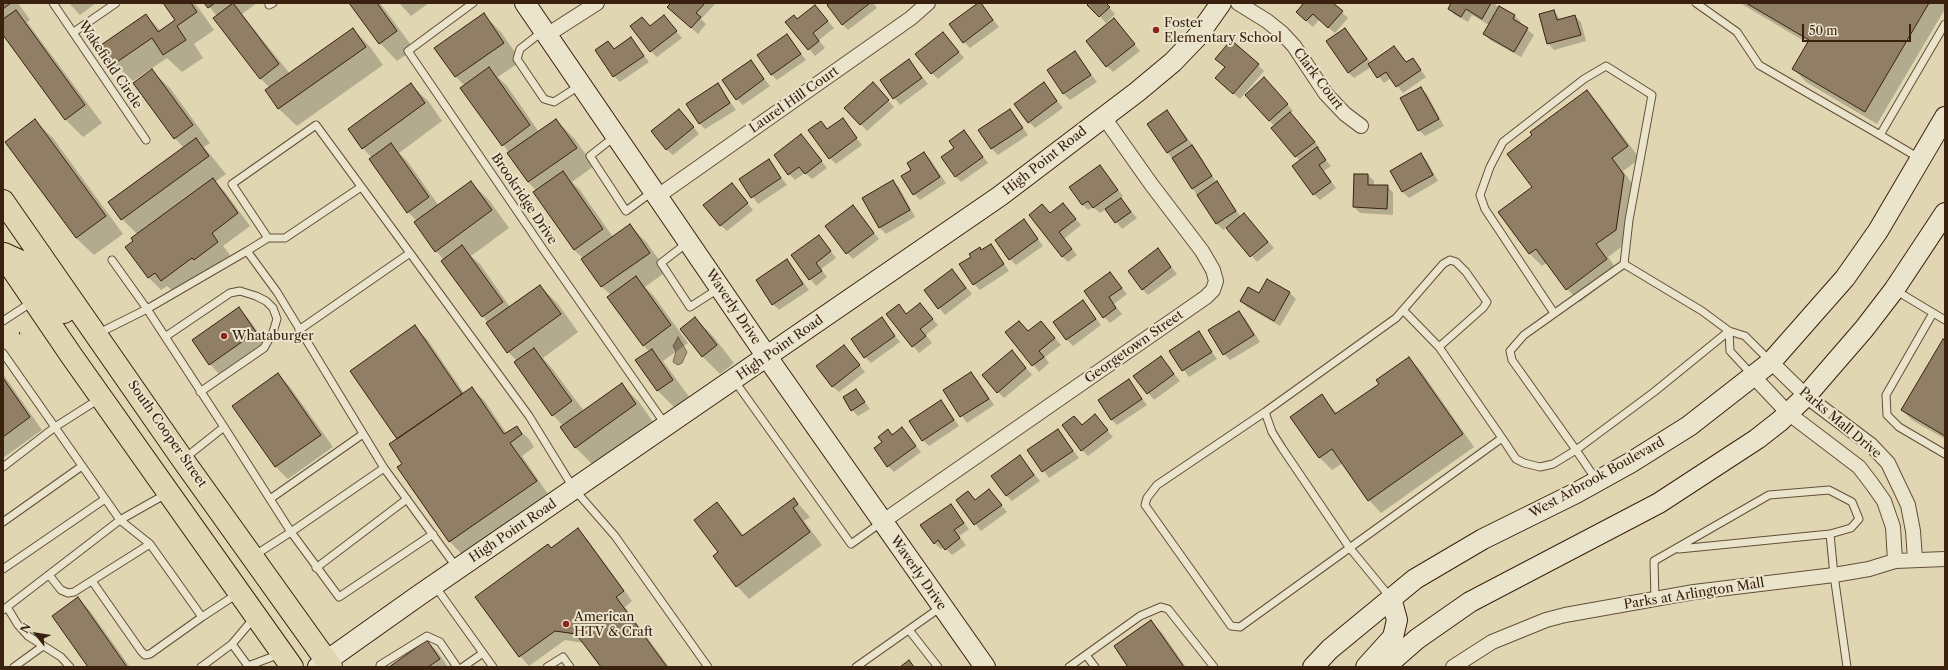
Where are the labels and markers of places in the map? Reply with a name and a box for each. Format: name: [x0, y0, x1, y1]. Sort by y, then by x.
place label: Foster Elementary School: [1164, 15, 1282, 46]
marker: Foster Elementary School: [1151, 25, 1161, 35]
place label: Whataburger: [232, 328, 314, 344]
marker: Whataburger: [219, 331, 229, 341]
place label: American HTV & Craft: [574, 609, 653, 640]
marker: American HTV & Craft: [561, 619, 571, 629]

